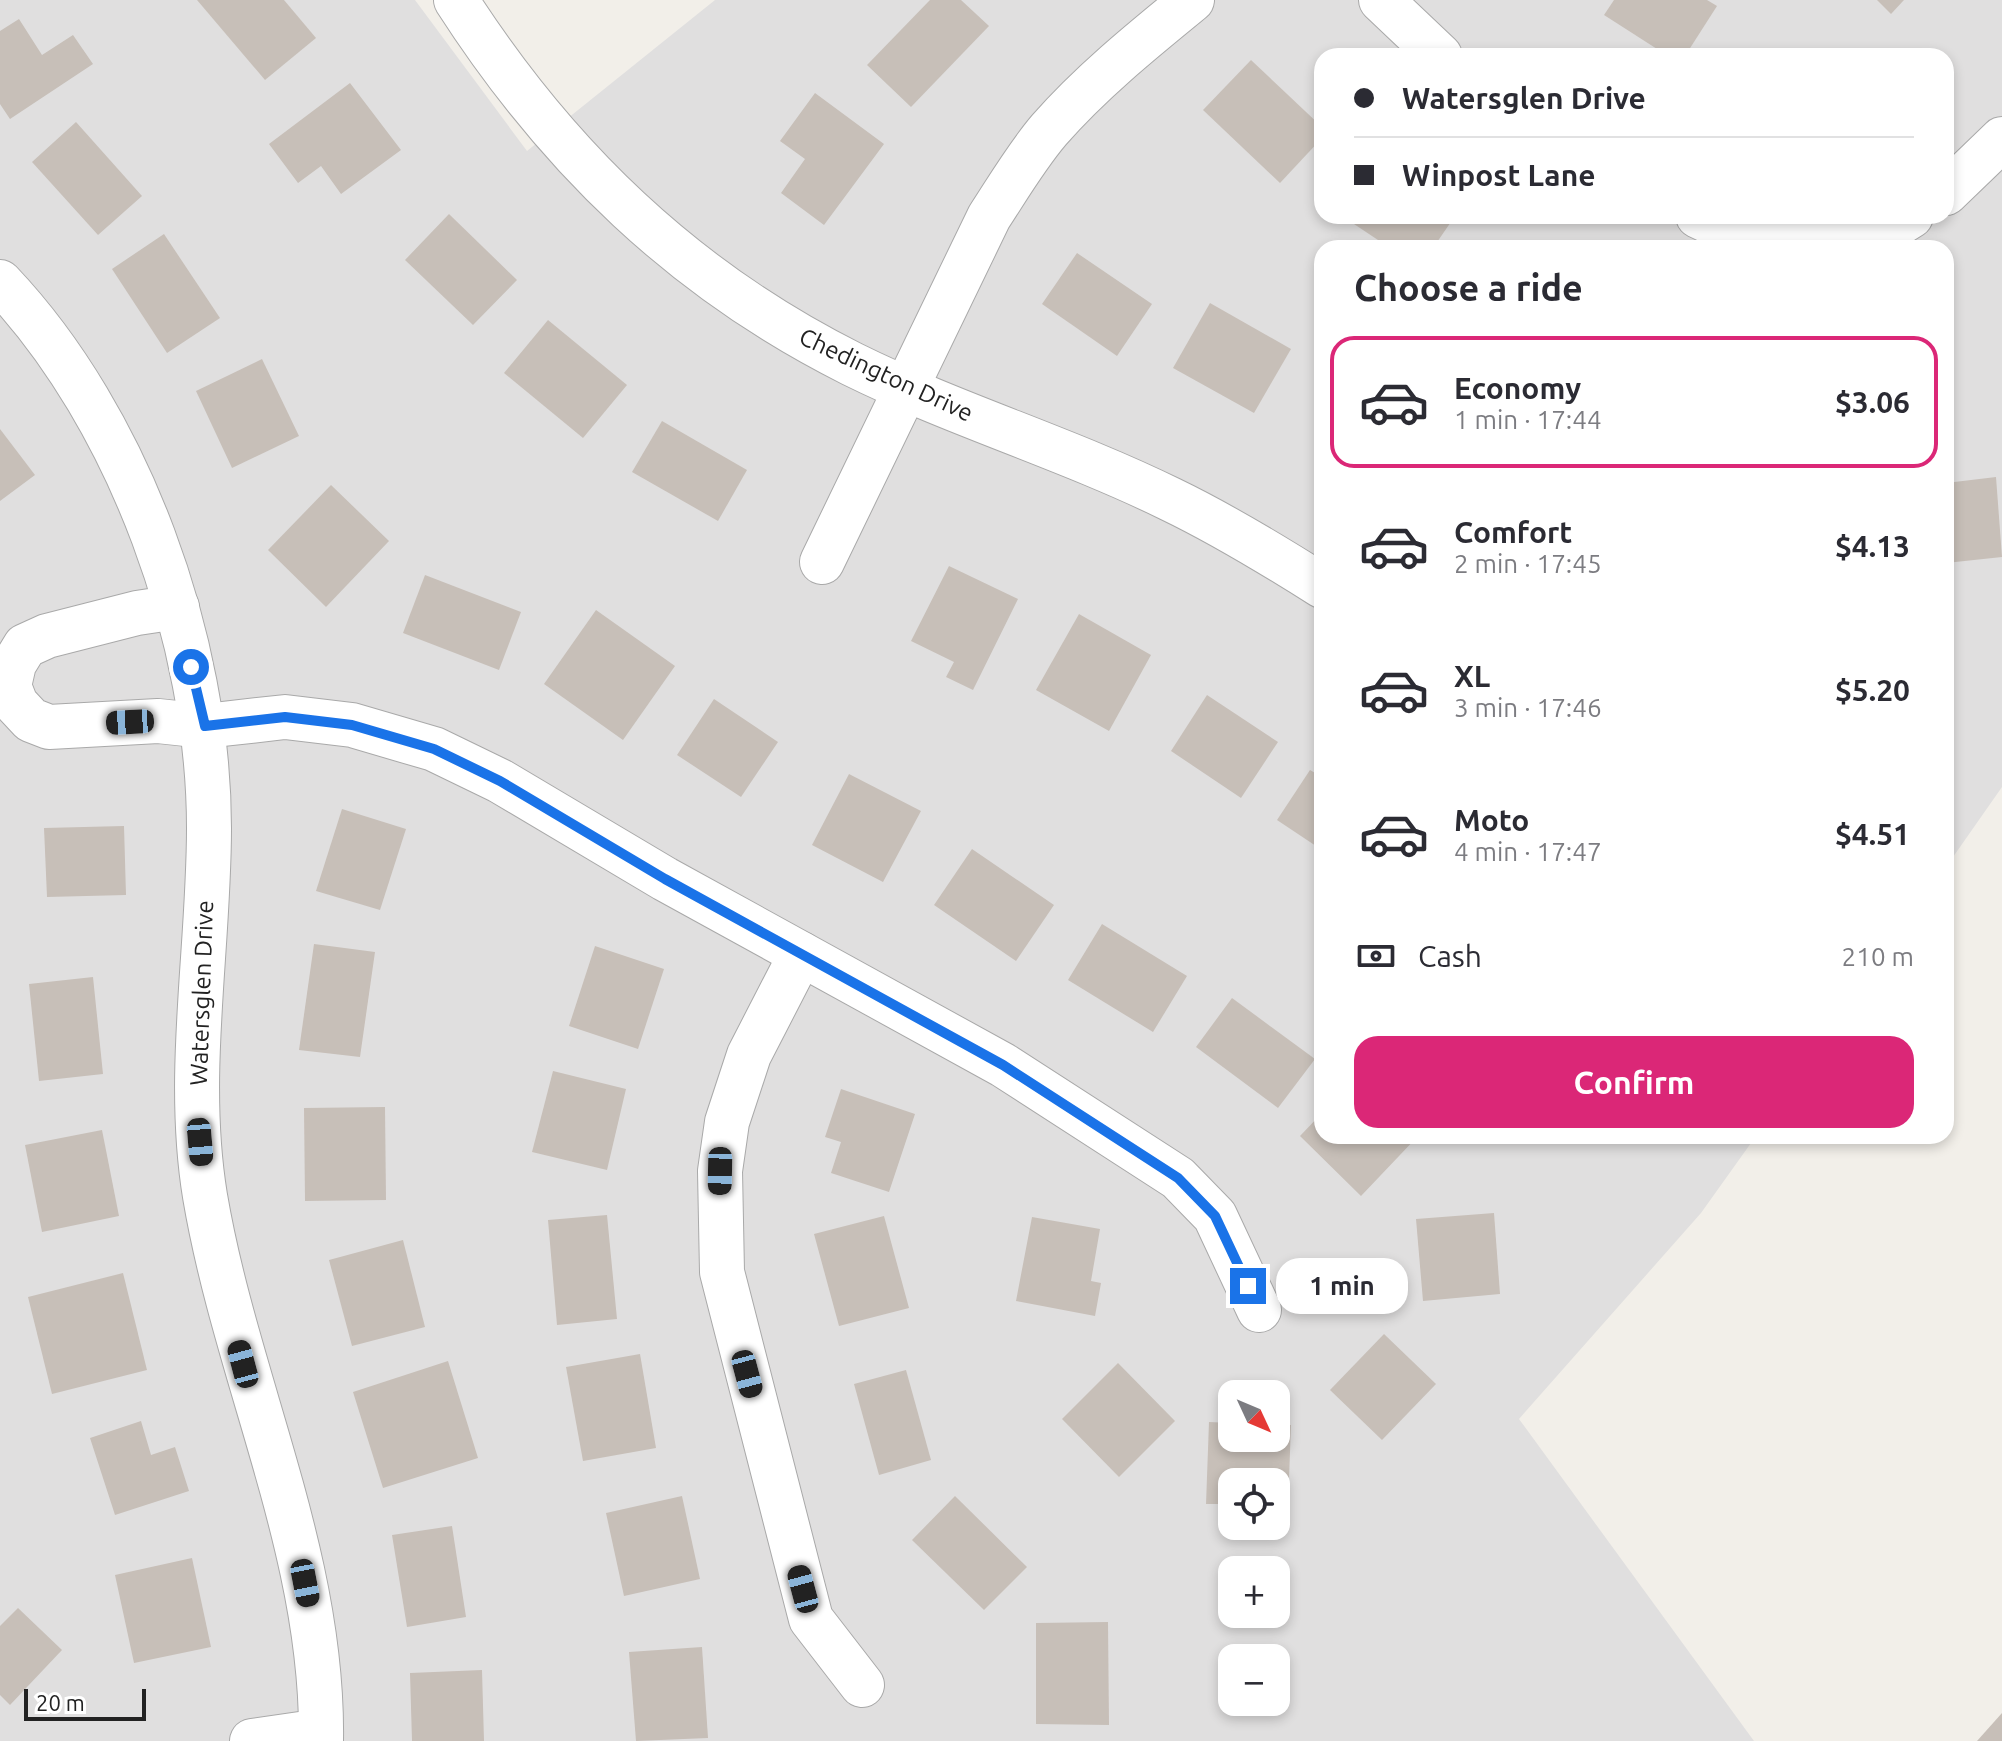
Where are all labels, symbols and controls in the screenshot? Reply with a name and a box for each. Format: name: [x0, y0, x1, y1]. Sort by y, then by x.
text: Watersglen Drive: [1402, 81, 1646, 115]
text: Winpost Lane: [1402, 158, 1595, 192]
text: Choose a ride: [1354, 267, 1583, 308]
street label: Chedington Drive: [795, 322, 977, 427]
icon: car: [1358, 366, 1430, 438]
text: Economy: [1454, 371, 1581, 405]
text: $3.06: [1835, 385, 1910, 419]
text: 1 min · 17:44: [1454, 405, 1602, 434]
icon: car: [1358, 510, 1430, 582]
text: Comfort: [1454, 515, 1572, 549]
text: $4.13: [1835, 529, 1910, 563]
text: 2 min · 17:45: [1454, 549, 1602, 578]
route start: [173, 649, 209, 685]
icon: car: [1358, 654, 1430, 726]
text: XL: [1454, 659, 1490, 693]
text: $5.20: [1835, 673, 1910, 707]
text: 3 min · 17:46: [1454, 693, 1602, 722]
car: [105, 709, 155, 735]
icon: car: [1358, 798, 1430, 870]
text: Moto: [1454, 803, 1529, 837]
text: $4.51: [1835, 817, 1910, 851]
text: 4 min · 17:47: [1454, 837, 1602, 866]
street label: Watersglen Drive: [185, 900, 218, 1086]
icon: cash: [1354, 934, 1398, 978]
text: Cash: [1418, 939, 1482, 973]
text: 210 m: [1842, 942, 1914, 971]
button: Confirm: [1354, 1036, 1914, 1128]
car: [186, 1117, 214, 1167]
car: [708, 1147, 732, 1195]
callout: 1 min: [1276, 1258, 1408, 1314]
route end: [1230, 1268, 1266, 1304]
text: 1 min: [1309, 1271, 1375, 1300]
car: [225, 1338, 261, 1390]
car: [729, 1348, 765, 1400]
north arrow: [1218, 1380, 1290, 1452]
map controls: [1218, 1380, 1290, 1716]
button: locate: [1218, 1468, 1290, 1540]
button: +: [1218, 1556, 1290, 1628]
car: [289, 1557, 321, 1609]
car: [785, 1563, 821, 1615]
button: −: [1218, 1644, 1290, 1716]
scale bar: [24, 1685, 146, 1721]
text: 20 m: [36, 1690, 85, 1715]

